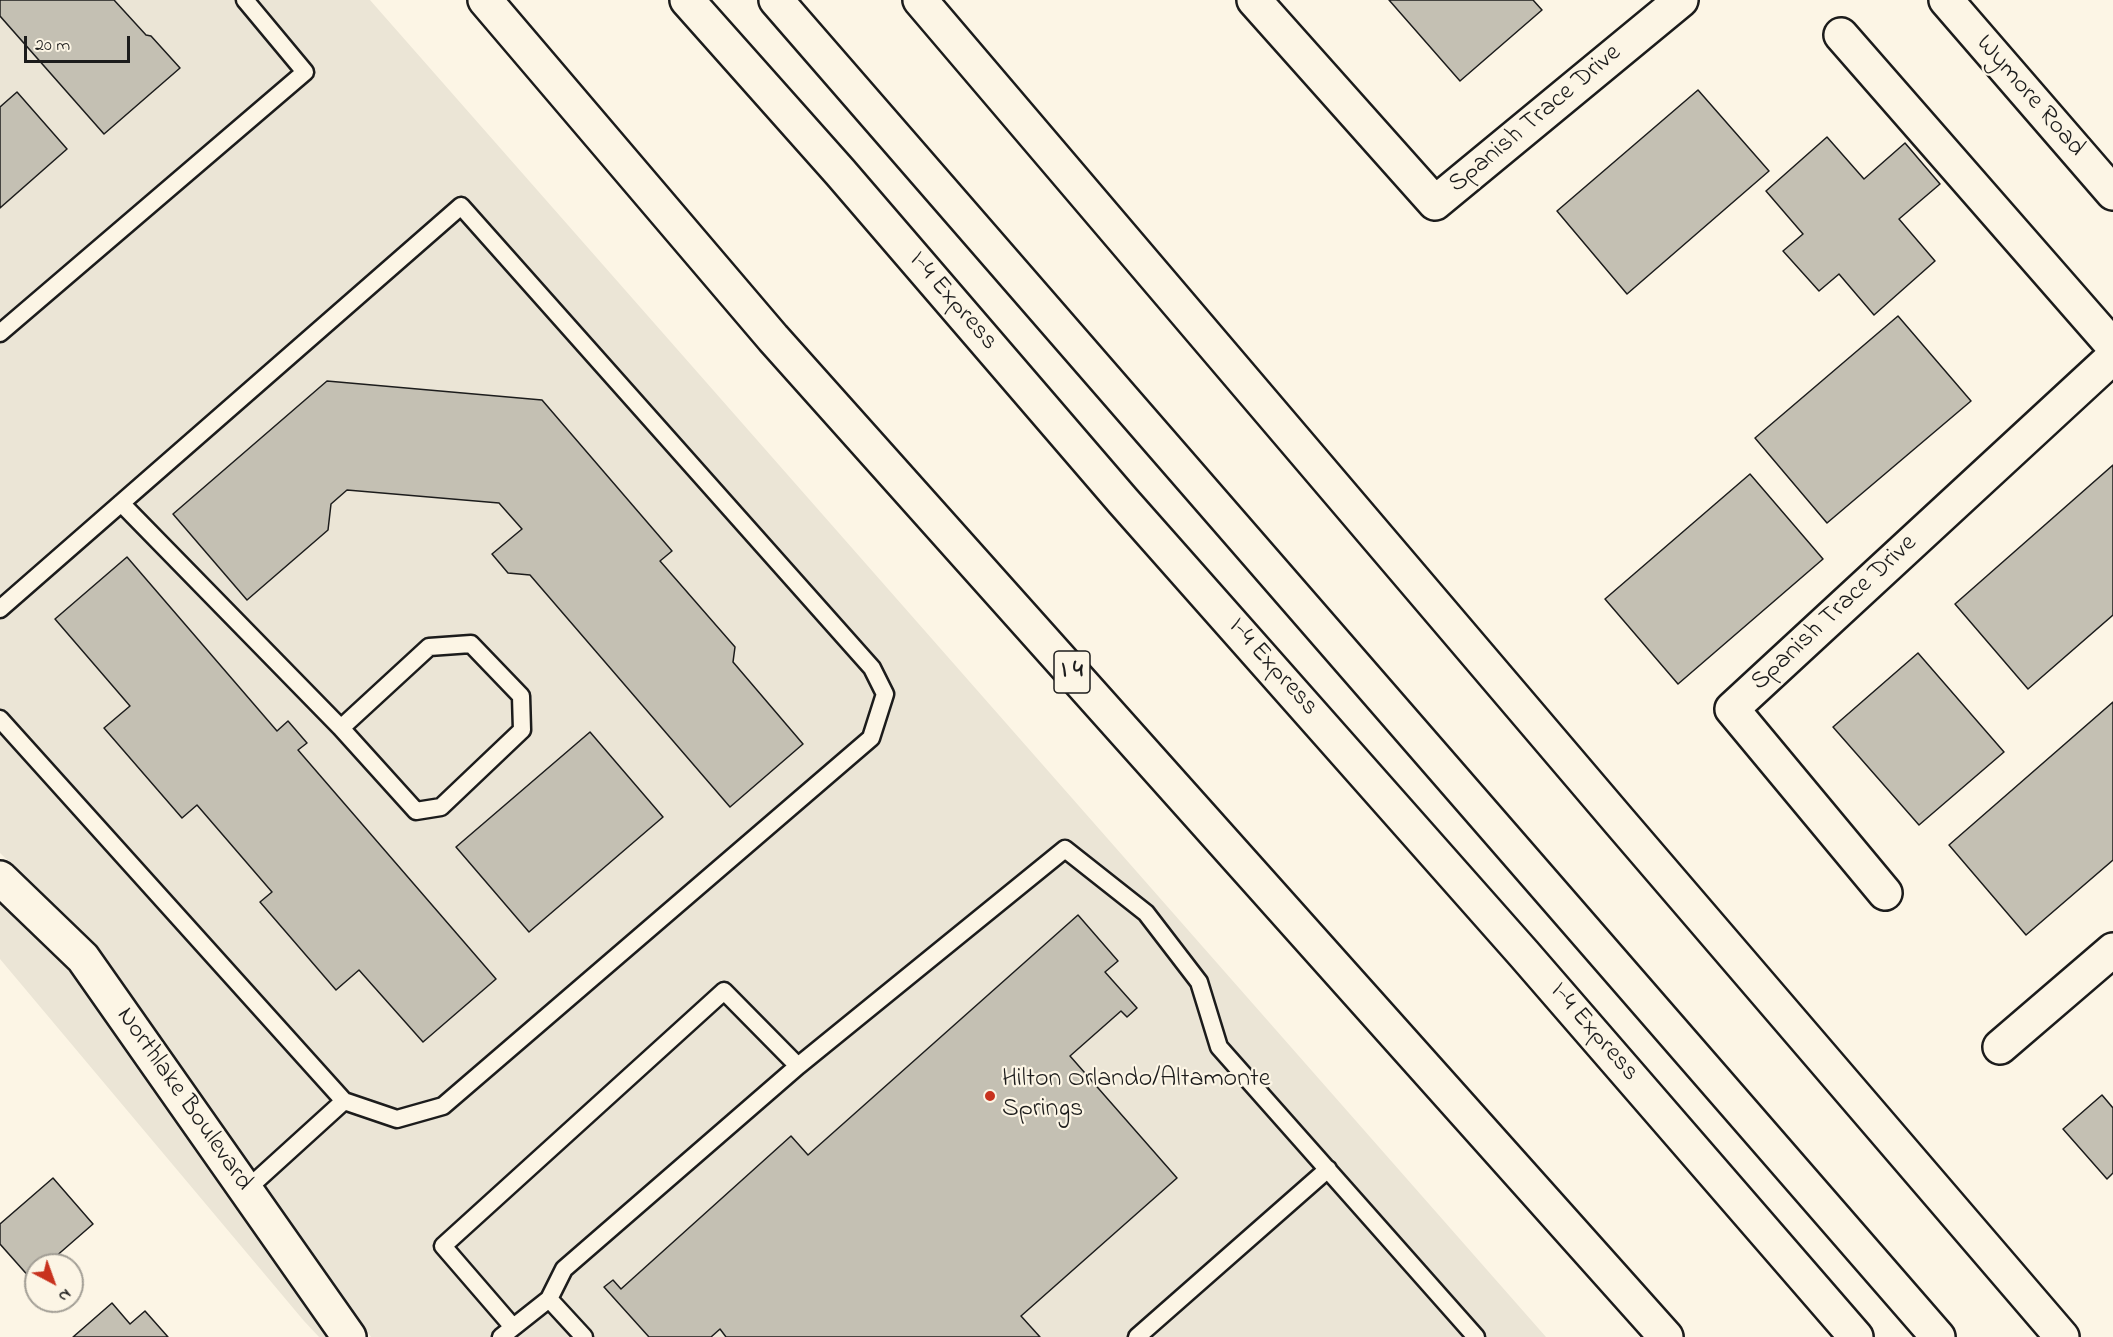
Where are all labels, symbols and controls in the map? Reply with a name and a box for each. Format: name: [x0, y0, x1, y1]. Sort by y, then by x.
scale bar: [27, 24, 134, 62]
street label: Wymore Road: [1968, 30, 2090, 164]
text: 20 m: [35, 33, 70, 59]
street label: Spanish Trace Drive: [1443, 39, 1629, 201]
street label: I-4 Express: [901, 246, 1003, 358]
street label: Spanish Trace Drive: [1746, 529, 1924, 699]
street label: I-4 Express: [1220, 613, 1324, 723]
road number: I 4: [1054, 651, 1090, 693]
street label: I-4 Express: [1542, 977, 1644, 1089]
street label: Northlake Boulevard: [108, 1002, 258, 1198]
place label: Hilton Orlando/Altamonte Springs: [1002, 1065, 1270, 1126]
marker: Hilton Orlando/Altamonte Springs: [983, 1089, 997, 1103]
north arrow: [24, 1253, 84, 1313]
text: N: [53, 1282, 76, 1308]

